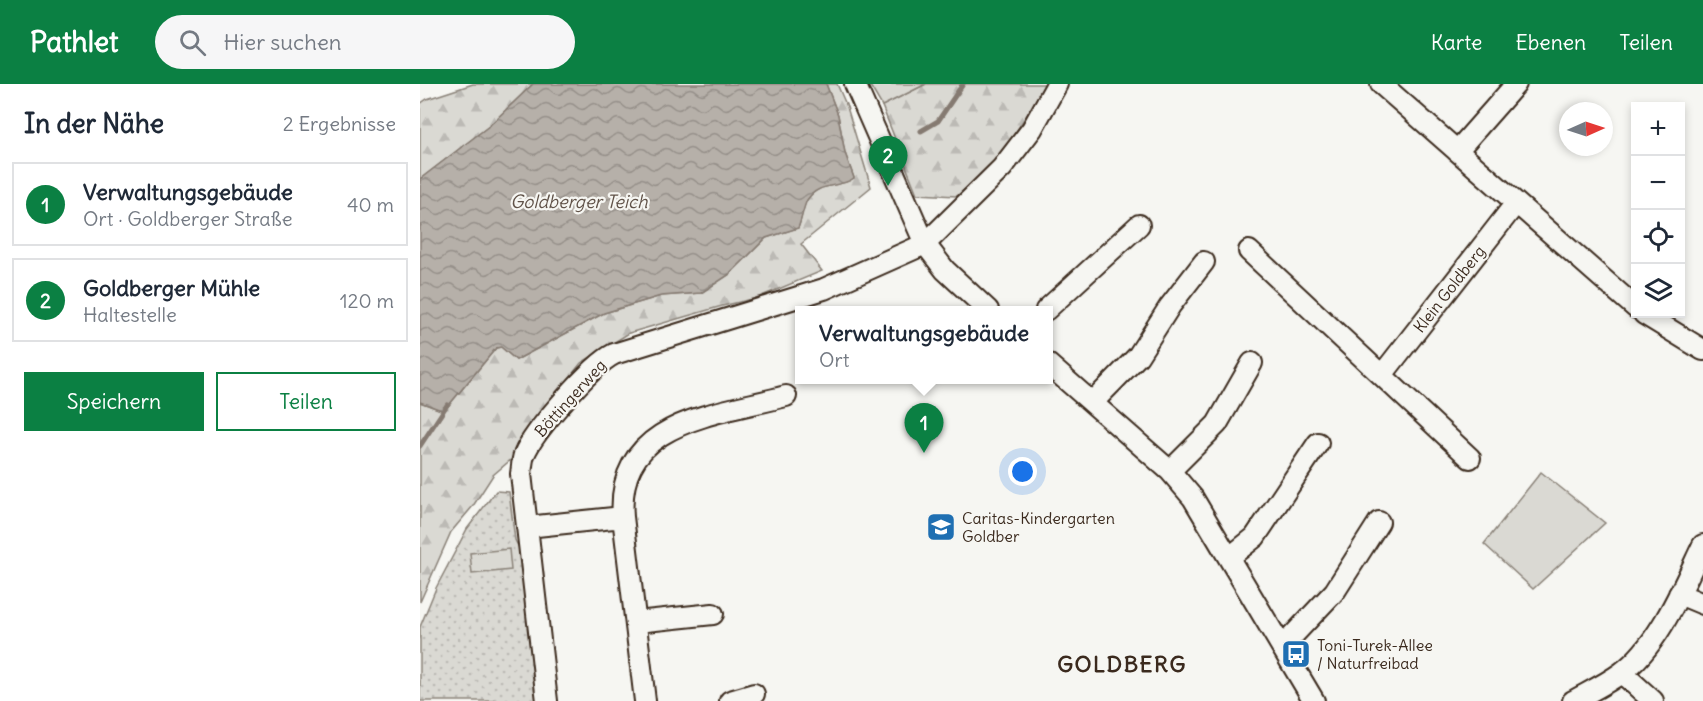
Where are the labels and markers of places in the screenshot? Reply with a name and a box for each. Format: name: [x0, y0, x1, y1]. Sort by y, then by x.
pin: 2: [868, 136, 908, 186]
pin: 1: [904, 404, 944, 453]
place label: Caritas-Kindergarten Goldber: [962, 508, 1115, 546]
school or university icon: Caritas-Kindergarten Goldber: [925, 511, 957, 543]
place label: Toni-Turek-Allee / Naturfreibad: [1317, 635, 1433, 673]
bus stop icon: Toni-Turek-Allee / Naturfreibad: [1280, 638, 1312, 670]

